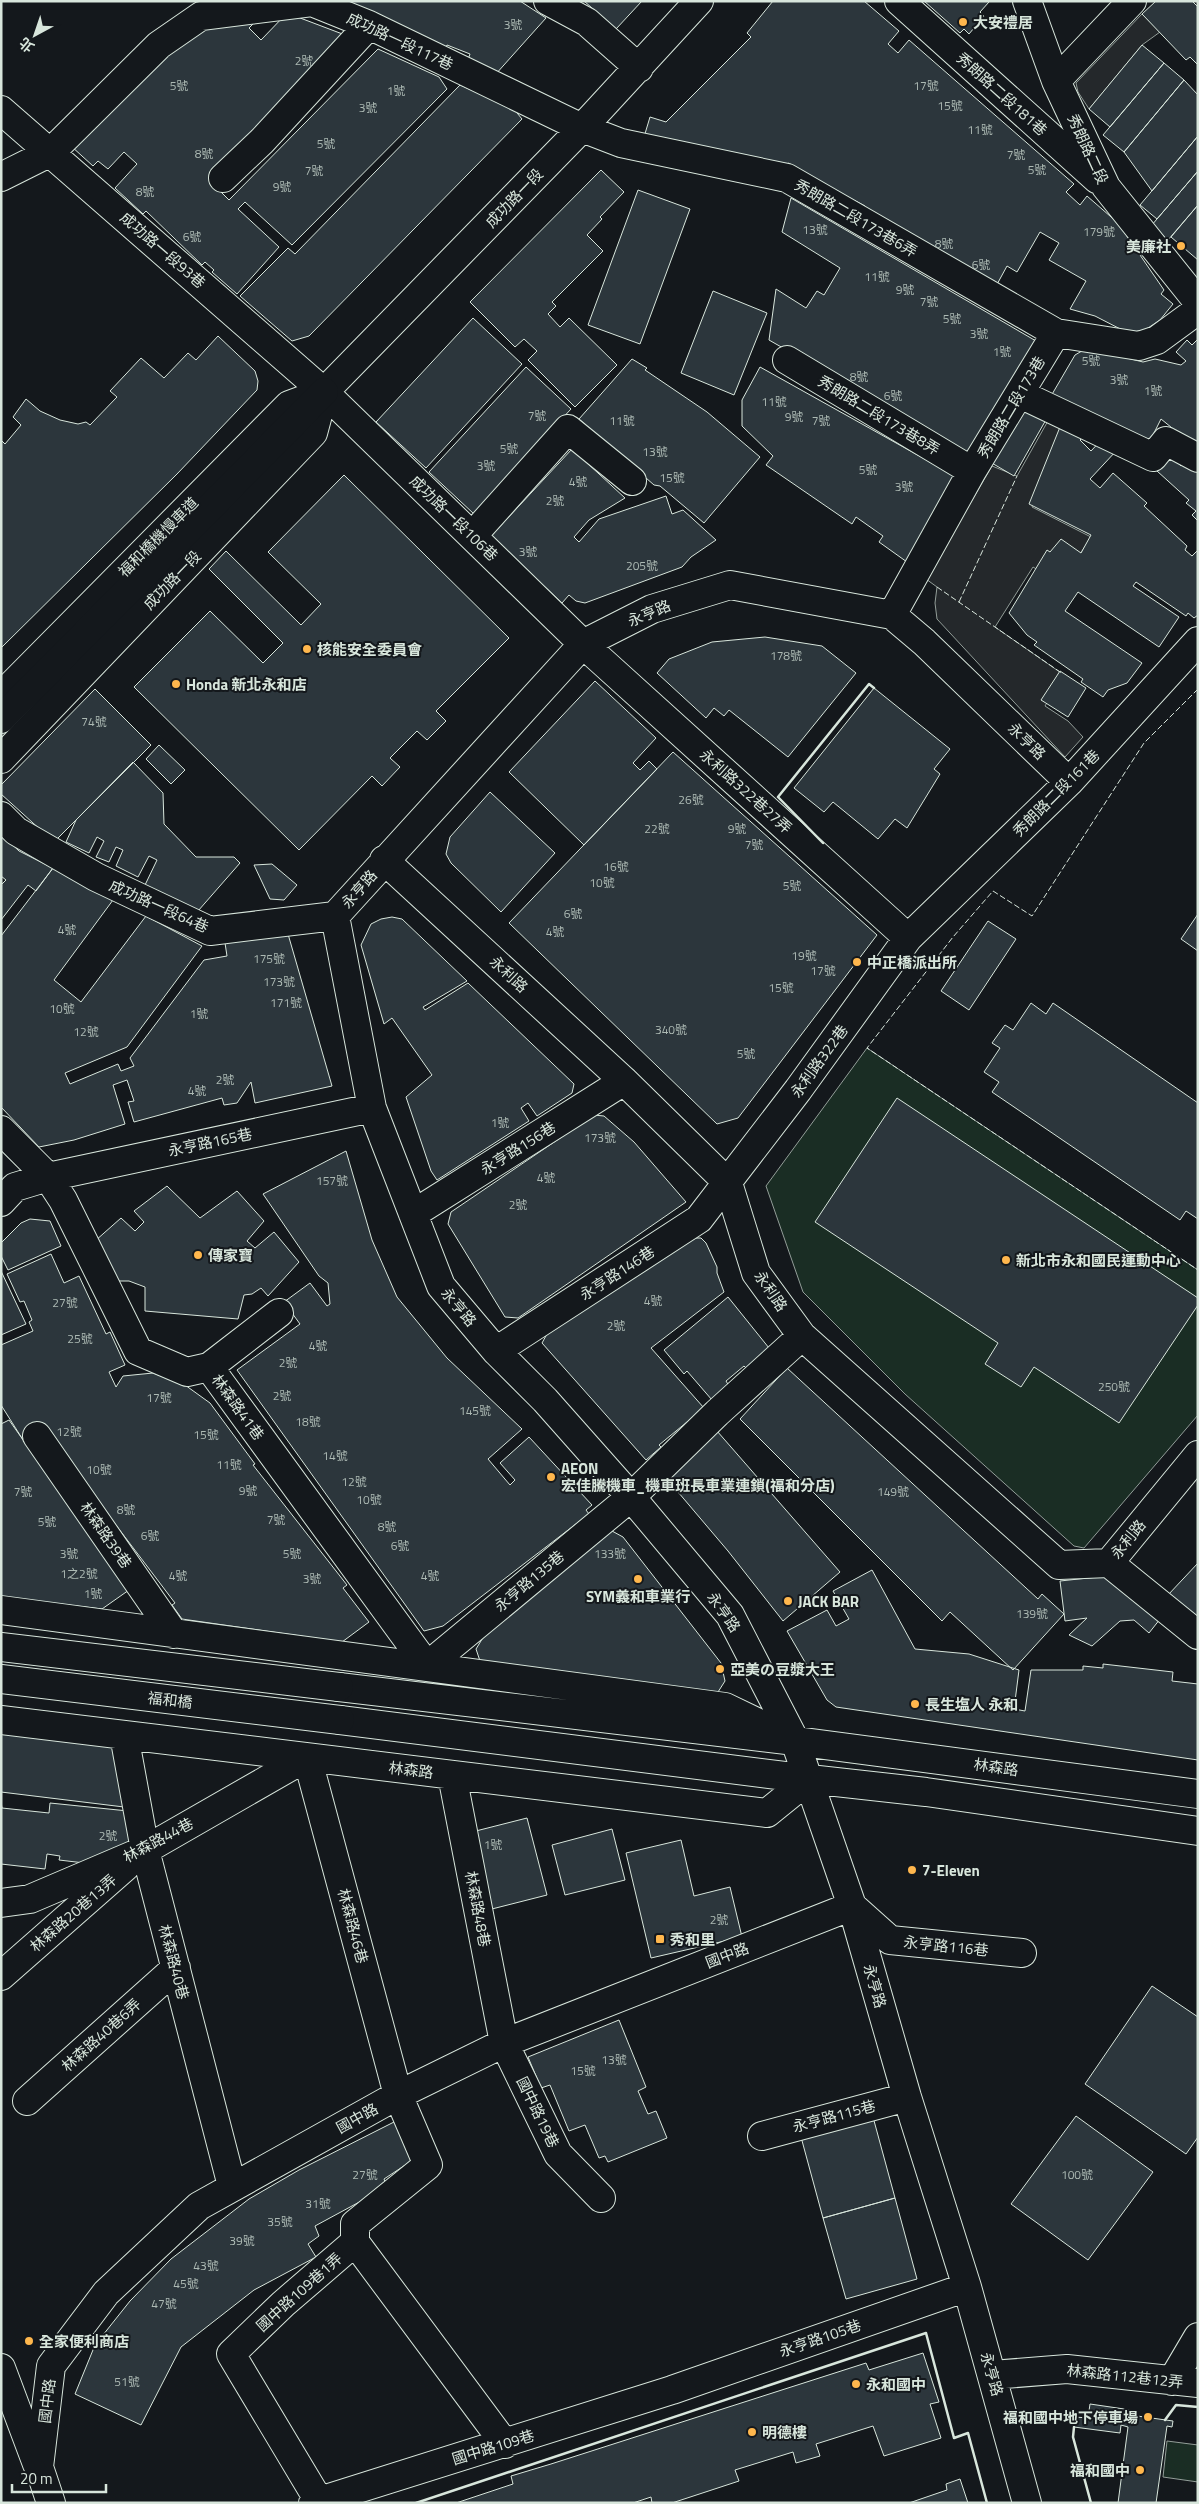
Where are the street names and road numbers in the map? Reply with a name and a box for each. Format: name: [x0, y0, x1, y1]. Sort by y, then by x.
street label: 成功路一段117巷: [343, 6, 457, 76]
street label: 秀朗路二段181巷: [951, 47, 1053, 141]
street label: 秀朗路二段: [1062, 110, 1114, 188]
street label: 成功路一段: [480, 163, 548, 233]
street label: 秀朗路二段173巷6弄: [790, 173, 922, 263]
street label: 成功路一段93巷: [115, 206, 211, 294]
street label: 秀朗路二段173巷: [971, 352, 1051, 462]
street label: 秀朗路二段173巷8弄: [814, 369, 944, 461]
street label: 成功路一段106巷: [405, 470, 503, 566]
street label: 福和橋機慢車道: [113, 492, 203, 582]
street label: 成功路一段: [138, 545, 206, 615]
street label: 永亨路: [624, 594, 674, 632]
street label: 永亨路: [1003, 717, 1051, 765]
street label: 永利路322巷27弄: [695, 743, 797, 839]
street label: 秀朗路二段161巷: [1007, 744, 1105, 842]
street label: 永亨路: [336, 864, 382, 914]
street label: 成功路一段64巷: [106, 874, 212, 938]
street label: 永利路: [485, 950, 533, 998]
street label: 永利路322巷: [785, 1020, 853, 1102]
street label: 永亨路156巷: [476, 1116, 560, 1180]
street label: 永亨路165巷: [166, 1122, 254, 1162]
street label: 永亨路146巷: [575, 1240, 659, 1306]
street label: 永利路: [749, 1266, 793, 1316]
street label: 永亨路: [436, 1282, 482, 1332]
street label: 林森路41巷: [206, 1369, 270, 1445]
street label: 林森路39巷: [75, 1497, 137, 1573]
street label: 永利路: [1105, 1514, 1151, 1564]
street label: 永亨路135巷: [489, 1545, 569, 1617]
street label: 永亨路: [702, 1587, 746, 1637]
street label: 福和橋: [146, 1686, 194, 1714]
street label: 林森路: [972, 1752, 1020, 1782]
street label: 林森路: [387, 1756, 435, 1784]
street label: 林森路44巷: [119, 1812, 197, 1868]
street label: 林森路20巷13弄: [24, 1869, 122, 1957]
street label: 林森路48巷: [459, 1869, 497, 1949]
street label: 林森路46巷: [332, 1886, 374, 1966]
street label: 林森路40巷: [153, 1922, 195, 2002]
street label: 永亨路116巷: [902, 1930, 990, 1962]
street label: 國中路: [702, 1936, 752, 1974]
street label: 永亨路: [858, 1961, 892, 2011]
street label: 林森路40巷6弄: [56, 1993, 146, 2077]
street label: 國中路19巷: [511, 2072, 565, 2152]
street label: 永亨路115巷: [790, 2094, 878, 2138]
street label: 國中路: [332, 2097, 382, 2139]
street label: 國中路109巷1弄: [251, 2247, 347, 2337]
street label: 永亨路105巷: [776, 2313, 864, 2363]
street label: 永亨路: [975, 2349, 1009, 2399]
street label: 林森路112巷12弄: [1066, 2358, 1184, 2394]
street label: 國中路: [33, 2377, 61, 2425]
street label: 國中路109巷: [449, 2424, 537, 2470]

